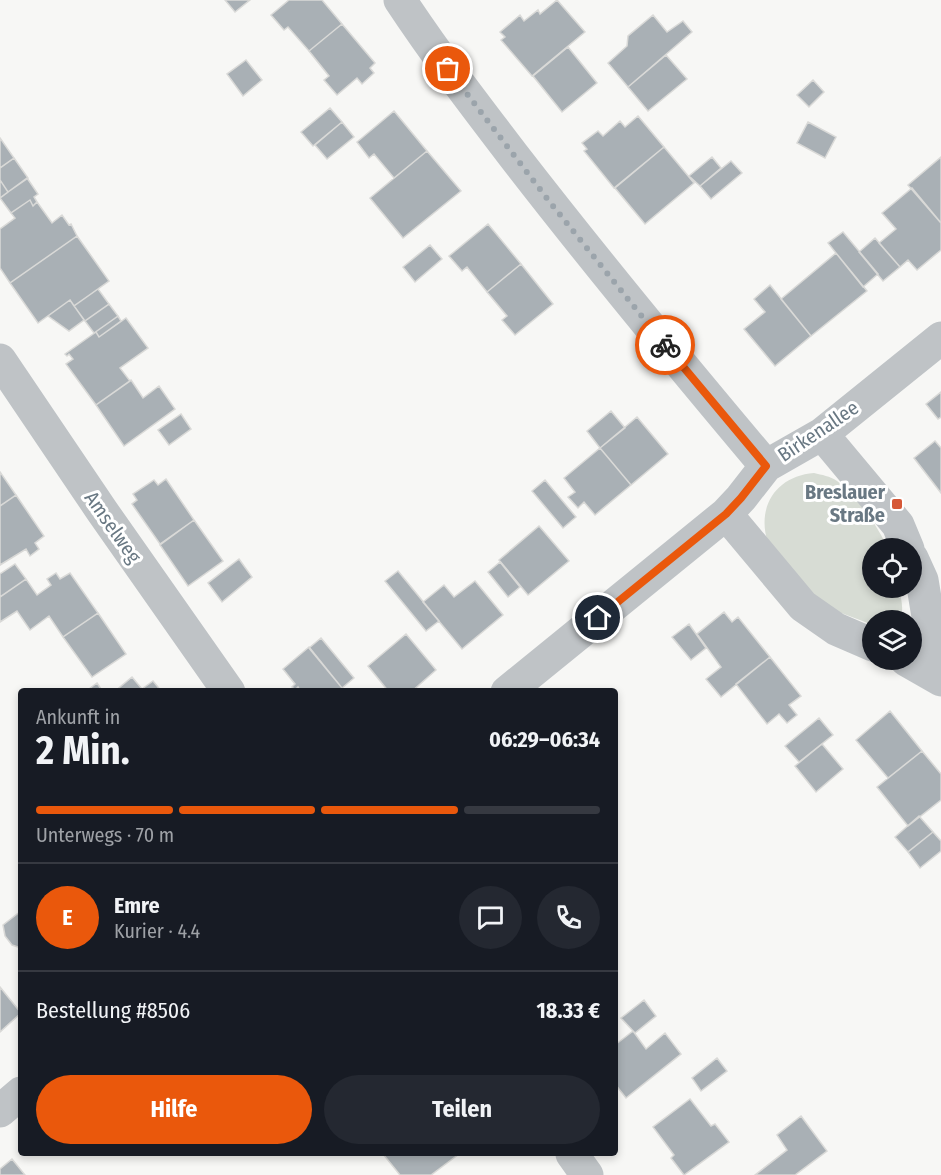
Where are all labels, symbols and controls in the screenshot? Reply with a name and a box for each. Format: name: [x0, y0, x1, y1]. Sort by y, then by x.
pin: [422, 43, 473, 94]
icon: bag: [431, 52, 464, 85]
courier: [635, 315, 695, 375]
icon: bike: [649, 329, 682, 362]
street label: Birkenallee: [773, 395, 863, 467]
place label: Breslauer Straße: [805, 480, 886, 527]
street label: Amselweg: [80, 487, 147, 568]
marker: Breslauer Straße: [890, 497, 904, 511]
map controls: [862, 538, 922, 670]
button: locate: [862, 538, 922, 598]
pin: [572, 592, 623, 643]
icon: home: [581, 601, 614, 634]
button: layers: [862, 610, 922, 670]
text: Ankunft in: [36, 705, 120, 729]
text: 06:29–06:34: [489, 726, 600, 753]
text: 2 Min.: [36, 728, 130, 774]
text: Unterwegs · 70 m: [36, 823, 174, 847]
button: chat: [459, 886, 522, 949]
button: phone: [537, 886, 600, 949]
text: Emre: [114, 892, 160, 919]
text: E: [62, 904, 73, 931]
text: Kurier · 4.4: [114, 919, 200, 943]
text: Bestellung #8506: [36, 997, 190, 1024]
text: 18.33 €: [537, 997, 600, 1024]
button: Hilfe: [36, 1075, 312, 1144]
button: Teilen: [324, 1075, 600, 1144]

